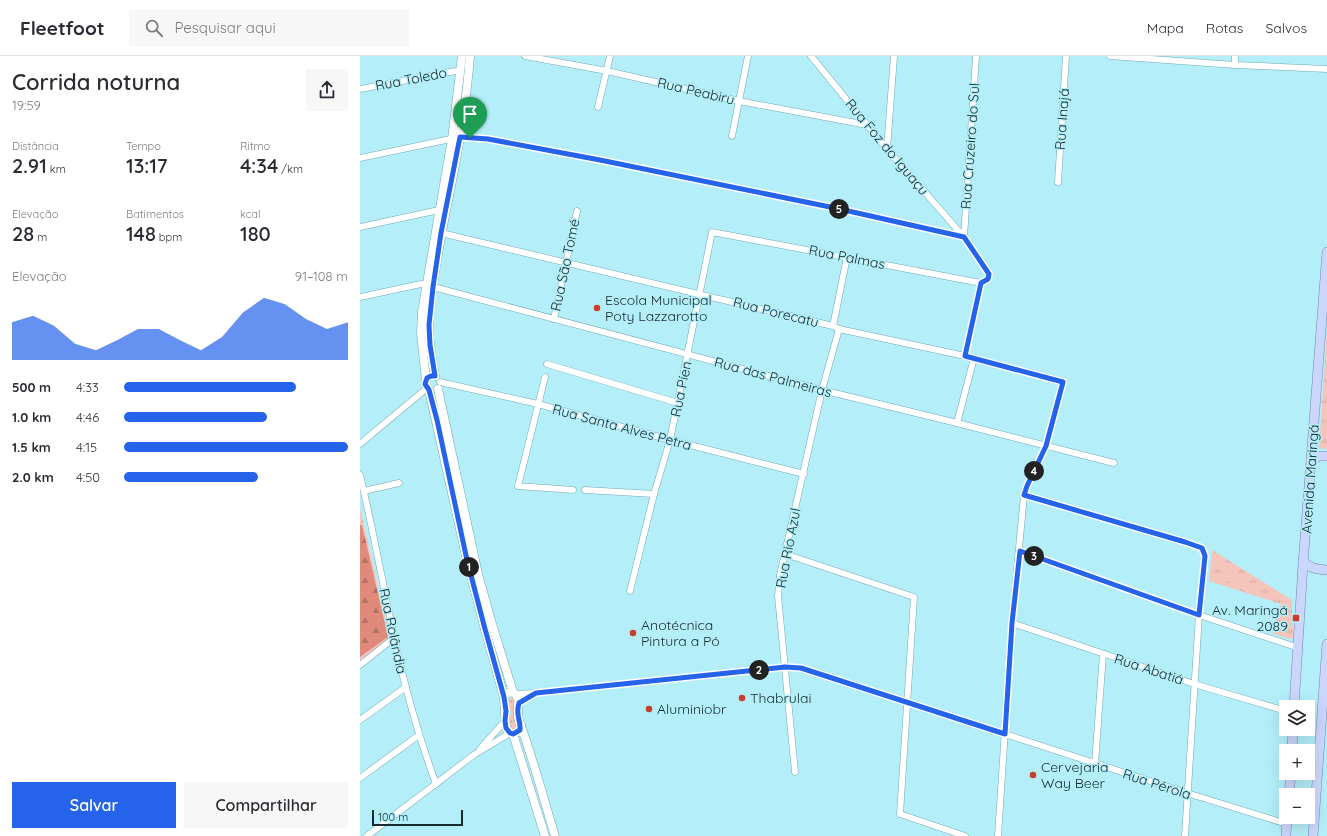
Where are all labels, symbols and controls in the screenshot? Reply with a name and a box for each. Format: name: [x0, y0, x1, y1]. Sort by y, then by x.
search box: [129, 10, 409, 46]
text: Fleetfoot: [20, 16, 105, 40]
icon: search: [143, 17, 165, 39]
text: Pesquisar aqui: [175, 18, 276, 37]
text: Mapa: [1147, 19, 1184, 37]
text: Rotas: [1206, 19, 1243, 37]
text: Salvos: [1265, 19, 1307, 37]
street label: Rua Toledo: [374, 63, 448, 95]
text: Corrida noturna: [12, 68, 180, 96]
button: share: [306, 69, 348, 111]
street label: Rua Peabiru: [655, 73, 737, 109]
street label: Rua Cruzeiro do Sul: [957, 82, 983, 210]
street label: Rua Inajá: [1051, 88, 1073, 150]
street label: Rua Foz do Iguaçu: [841, 95, 933, 199]
text: 19:59: [12, 97, 41, 113]
pin: [453, 97, 487, 138]
icon: arrive: [459, 103, 481, 125]
text: Distância: [12, 139, 59, 153]
text: Tempo: [126, 139, 161, 153]
text: Ritmo: [240, 139, 270, 153]
text: 2.91: [12, 153, 47, 178]
text: 13:17: [126, 153, 168, 178]
text: 4:34: [240, 153, 278, 178]
text: km: [47, 162, 66, 176]
text: /km: [278, 162, 303, 176]
pin: 5: [829, 199, 849, 219]
text: 5: [836, 202, 842, 216]
text: Elevação: [12, 207, 58, 221]
text: Batimentos: [126, 207, 184, 221]
text: kcal: [240, 207, 261, 221]
street label: Rua São Tomé: [546, 217, 584, 313]
text: 28: [12, 221, 34, 246]
text: 148: [126, 221, 156, 246]
text: 180: [240, 221, 271, 246]
text: m: [34, 230, 47, 244]
text: bpm: [156, 230, 182, 244]
street label: Rua Palmas: [807, 241, 887, 273]
text: Elevação: [12, 268, 67, 284]
text: 91–108 m: [295, 268, 348, 284]
place label: Escola Municipal Poty Lazzarotto: [605, 291, 712, 325]
street label: Rua Porecatu: [731, 293, 821, 331]
marker: Escola Municipal Poty Lazzarotto: [592, 303, 602, 313]
street label: Rua das Palmeiras: [712, 353, 834, 401]
street label: Rua Píen: [666, 359, 696, 419]
text: 500 m: [12, 379, 51, 395]
text: 4:33: [76, 379, 99, 395]
street label: Rua Santa Alves Petra: [551, 400, 693, 454]
text: 1.0 km: [12, 409, 51, 425]
text: 4:46: [76, 409, 99, 425]
street label: Avenida Maringá: [1297, 424, 1323, 534]
text: 1.5 km: [12, 439, 51, 455]
text: 4:15: [76, 439, 97, 455]
pin: 4: [1024, 461, 1044, 481]
text: 4: [1031, 464, 1037, 478]
text: 2.0 km: [12, 469, 54, 485]
text: 4:50: [76, 469, 100, 485]
street label: Rua Rio Azul: [771, 506, 805, 590]
pin: 3: [1024, 546, 1044, 566]
text: 3: [1031, 549, 1037, 563]
pin: 1: [459, 557, 479, 577]
text: 1: [467, 560, 471, 574]
street label: Rua Rolândia: [375, 587, 411, 675]
place label: Av. Maringá 2089: [1212, 601, 1288, 635]
marker: Av. Maringá 2089: [1291, 613, 1301, 623]
place label: Anotécnica Pintura a Pó: [641, 616, 720, 650]
marker: Anotécnica Pintura a Pó: [628, 628, 638, 638]
street label: Rua Abatiá: [1112, 649, 1186, 689]
pin: 2: [749, 660, 769, 680]
text: 2: [756, 663, 762, 677]
place label: Thabrulai: [750, 689, 811, 707]
marker: Thabrulai: [737, 693, 747, 703]
place label: Aluminiobr: [657, 700, 727, 718]
map controls: [1279, 700, 1315, 824]
button: layers: [1279, 700, 1315, 736]
marker: Aluminiobr: [644, 704, 654, 714]
button: +: [1279, 744, 1315, 780]
place label: Cervejaria Way Beer: [1041, 758, 1109, 792]
street label: Rua Pérola: [1121, 764, 1193, 804]
marker: Cervejaria Way Beer: [1028, 770, 1038, 780]
button: Salvar: [12, 782, 176, 828]
button: Compartilhar: [184, 782, 348, 828]
button: −: [1279, 788, 1315, 824]
scale bar: [372, 808, 463, 827]
text: 100 m: [378, 810, 408, 824]

